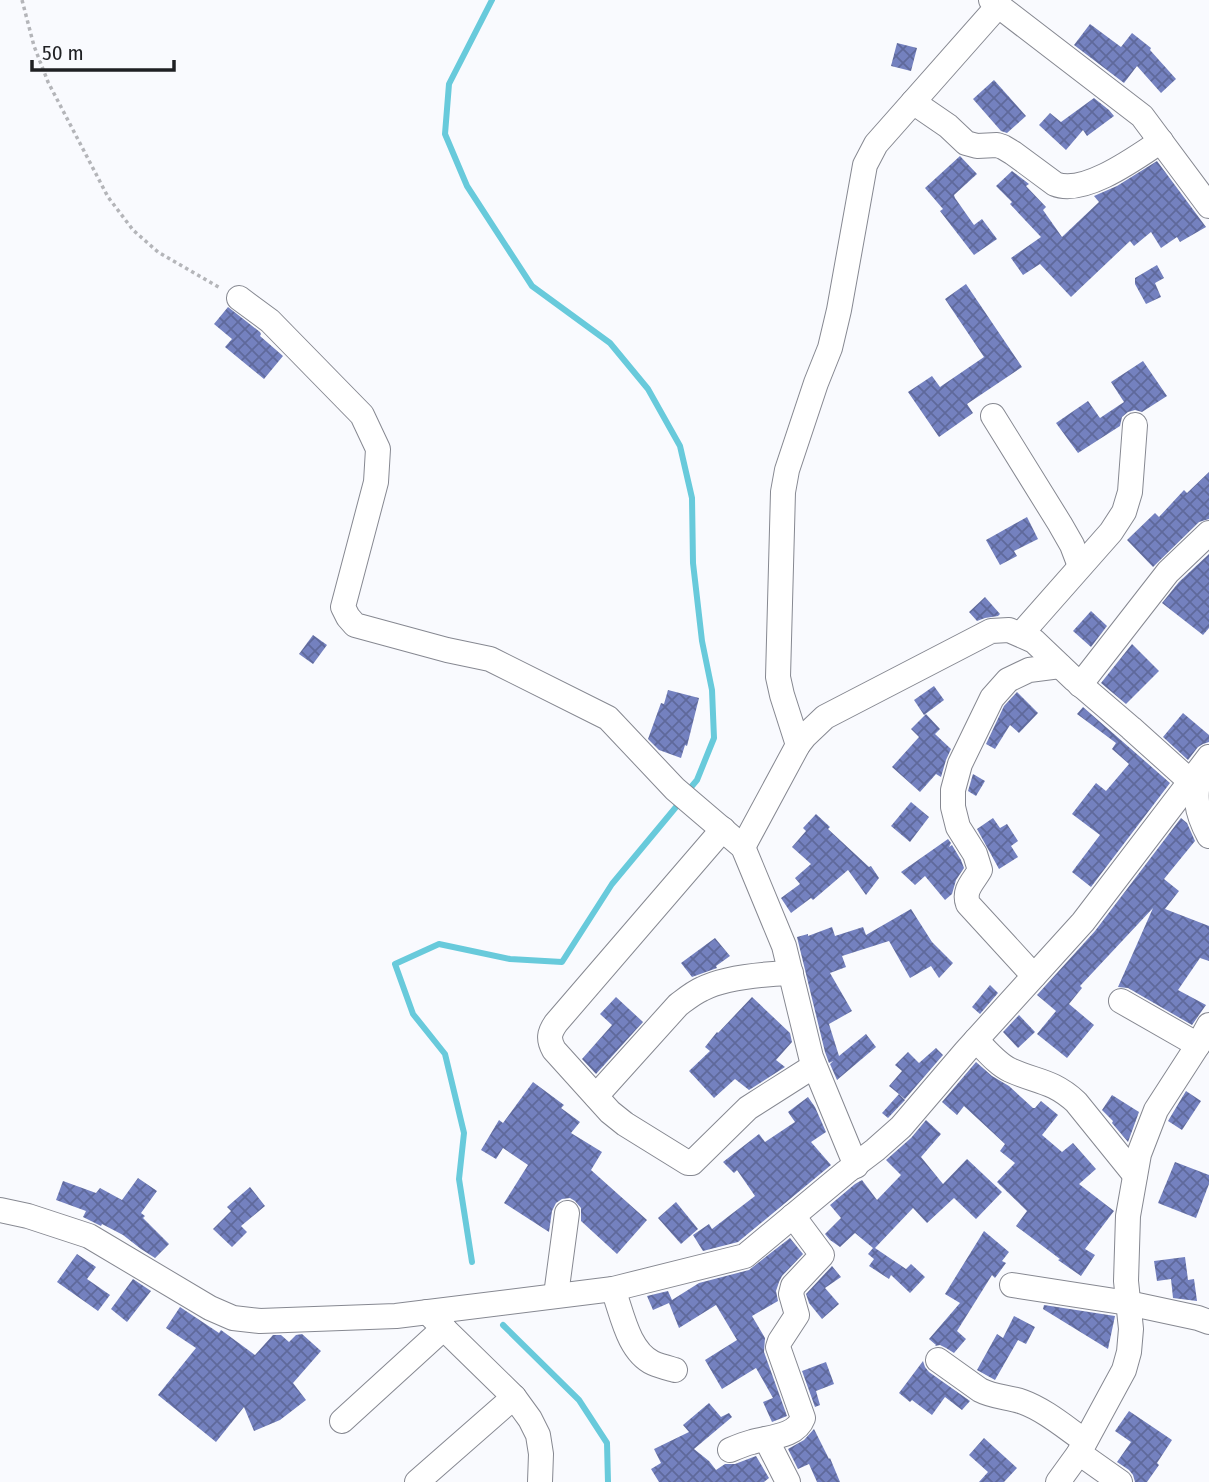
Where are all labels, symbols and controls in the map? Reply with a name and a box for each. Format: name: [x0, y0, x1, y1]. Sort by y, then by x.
scale bar: [32, 28, 173, 72]
text: 50 m: [42, 40, 84, 66]

